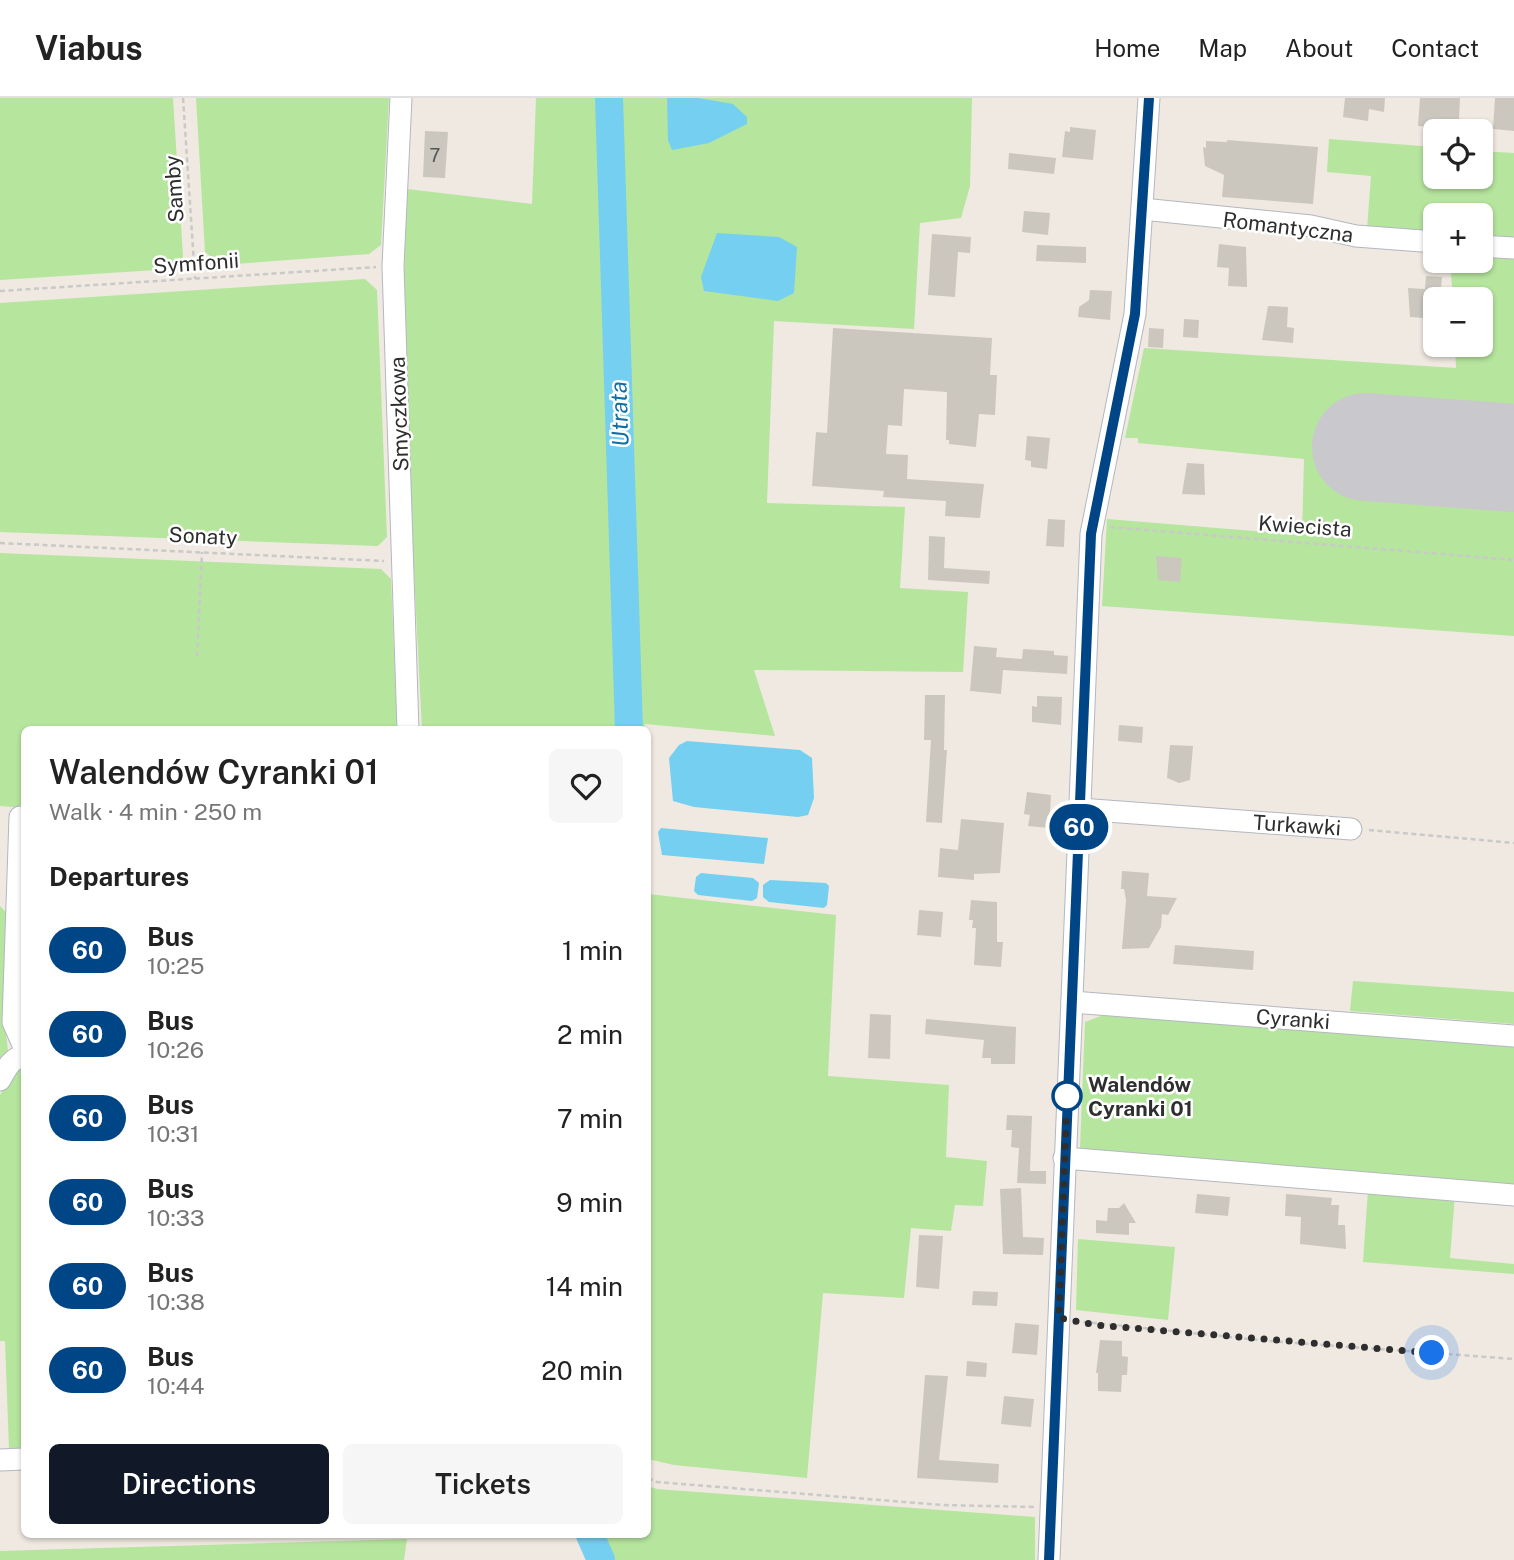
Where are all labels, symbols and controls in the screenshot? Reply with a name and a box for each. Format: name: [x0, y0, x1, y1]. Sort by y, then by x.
text: Viabus: [35, 29, 143, 67]
text: Home: [1094, 34, 1160, 62]
text: Map: [1198, 34, 1247, 62]
text: About: [1285, 34, 1353, 62]
text: Contact: [1391, 34, 1479, 62]
map controls: [1423, 119, 1493, 357]
button: locate: [1423, 119, 1493, 189]
house number: 7: [430, 145, 440, 166]
street label: Samby: [159, 155, 189, 223]
button: +: [1423, 203, 1493, 273]
street label: Romantyczna: [1221, 207, 1355, 247]
street label: Symfonii: [152, 248, 240, 278]
button: −: [1423, 287, 1493, 357]
street label: Smyczkowa: [385, 356, 413, 472]
water label: Utrata: [604, 381, 634, 447]
street label: Kwiecista: [1257, 510, 1353, 542]
street label: Sonaty: [168, 522, 238, 550]
button: heart: [549, 749, 623, 823]
text: Walendów Cyranki 01: [49, 753, 379, 791]
text: Walk · 4 min · 250 m: [49, 798, 262, 825]
line badge: 60: [1048, 804, 1110, 850]
street label: Turkawki: [1252, 809, 1342, 841]
text: 60: [1063, 813, 1095, 841]
text: Departures: [49, 861, 189, 892]
text: Bus: [147, 921, 194, 952]
text: 1 min: [562, 935, 623, 966]
text: 60: [72, 936, 103, 964]
text: 10:25: [147, 952, 205, 979]
street label: Cyranki: [1255, 1004, 1331, 1034]
text: Bus: [147, 1005, 194, 1036]
text: 2 min: [557, 1019, 623, 1050]
text: 60: [72, 1020, 103, 1048]
text: 10:26: [147, 1036, 204, 1063]
place label: Walendów Cyranki 01: [1088, 1072, 1193, 1121]
marker: Walendów Cyranki 01: [1052, 1081, 1082, 1111]
text: Bus: [147, 1089, 194, 1120]
text: 7 min: [557, 1103, 623, 1134]
text: 60: [72, 1104, 103, 1132]
text: 10:31: [147, 1120, 199, 1147]
text: Bus: [147, 1173, 194, 1204]
text: 9 min: [556, 1187, 623, 1218]
text: 60: [72, 1188, 103, 1216]
text: 10:33: [147, 1204, 204, 1231]
text: Bus: [147, 1257, 194, 1288]
text: 14 min: [546, 1271, 623, 1302]
text: 60: [72, 1272, 103, 1300]
text: 10:38: [147, 1288, 205, 1315]
your location: [1414, 1335, 1449, 1370]
text: Bus: [147, 1341, 194, 1372]
text: 20 min: [541, 1355, 623, 1386]
text: 60: [72, 1356, 103, 1384]
text: 10:44: [147, 1372, 204, 1399]
button: Directions: [49, 1444, 329, 1524]
button: Tickets: [343, 1444, 623, 1524]

